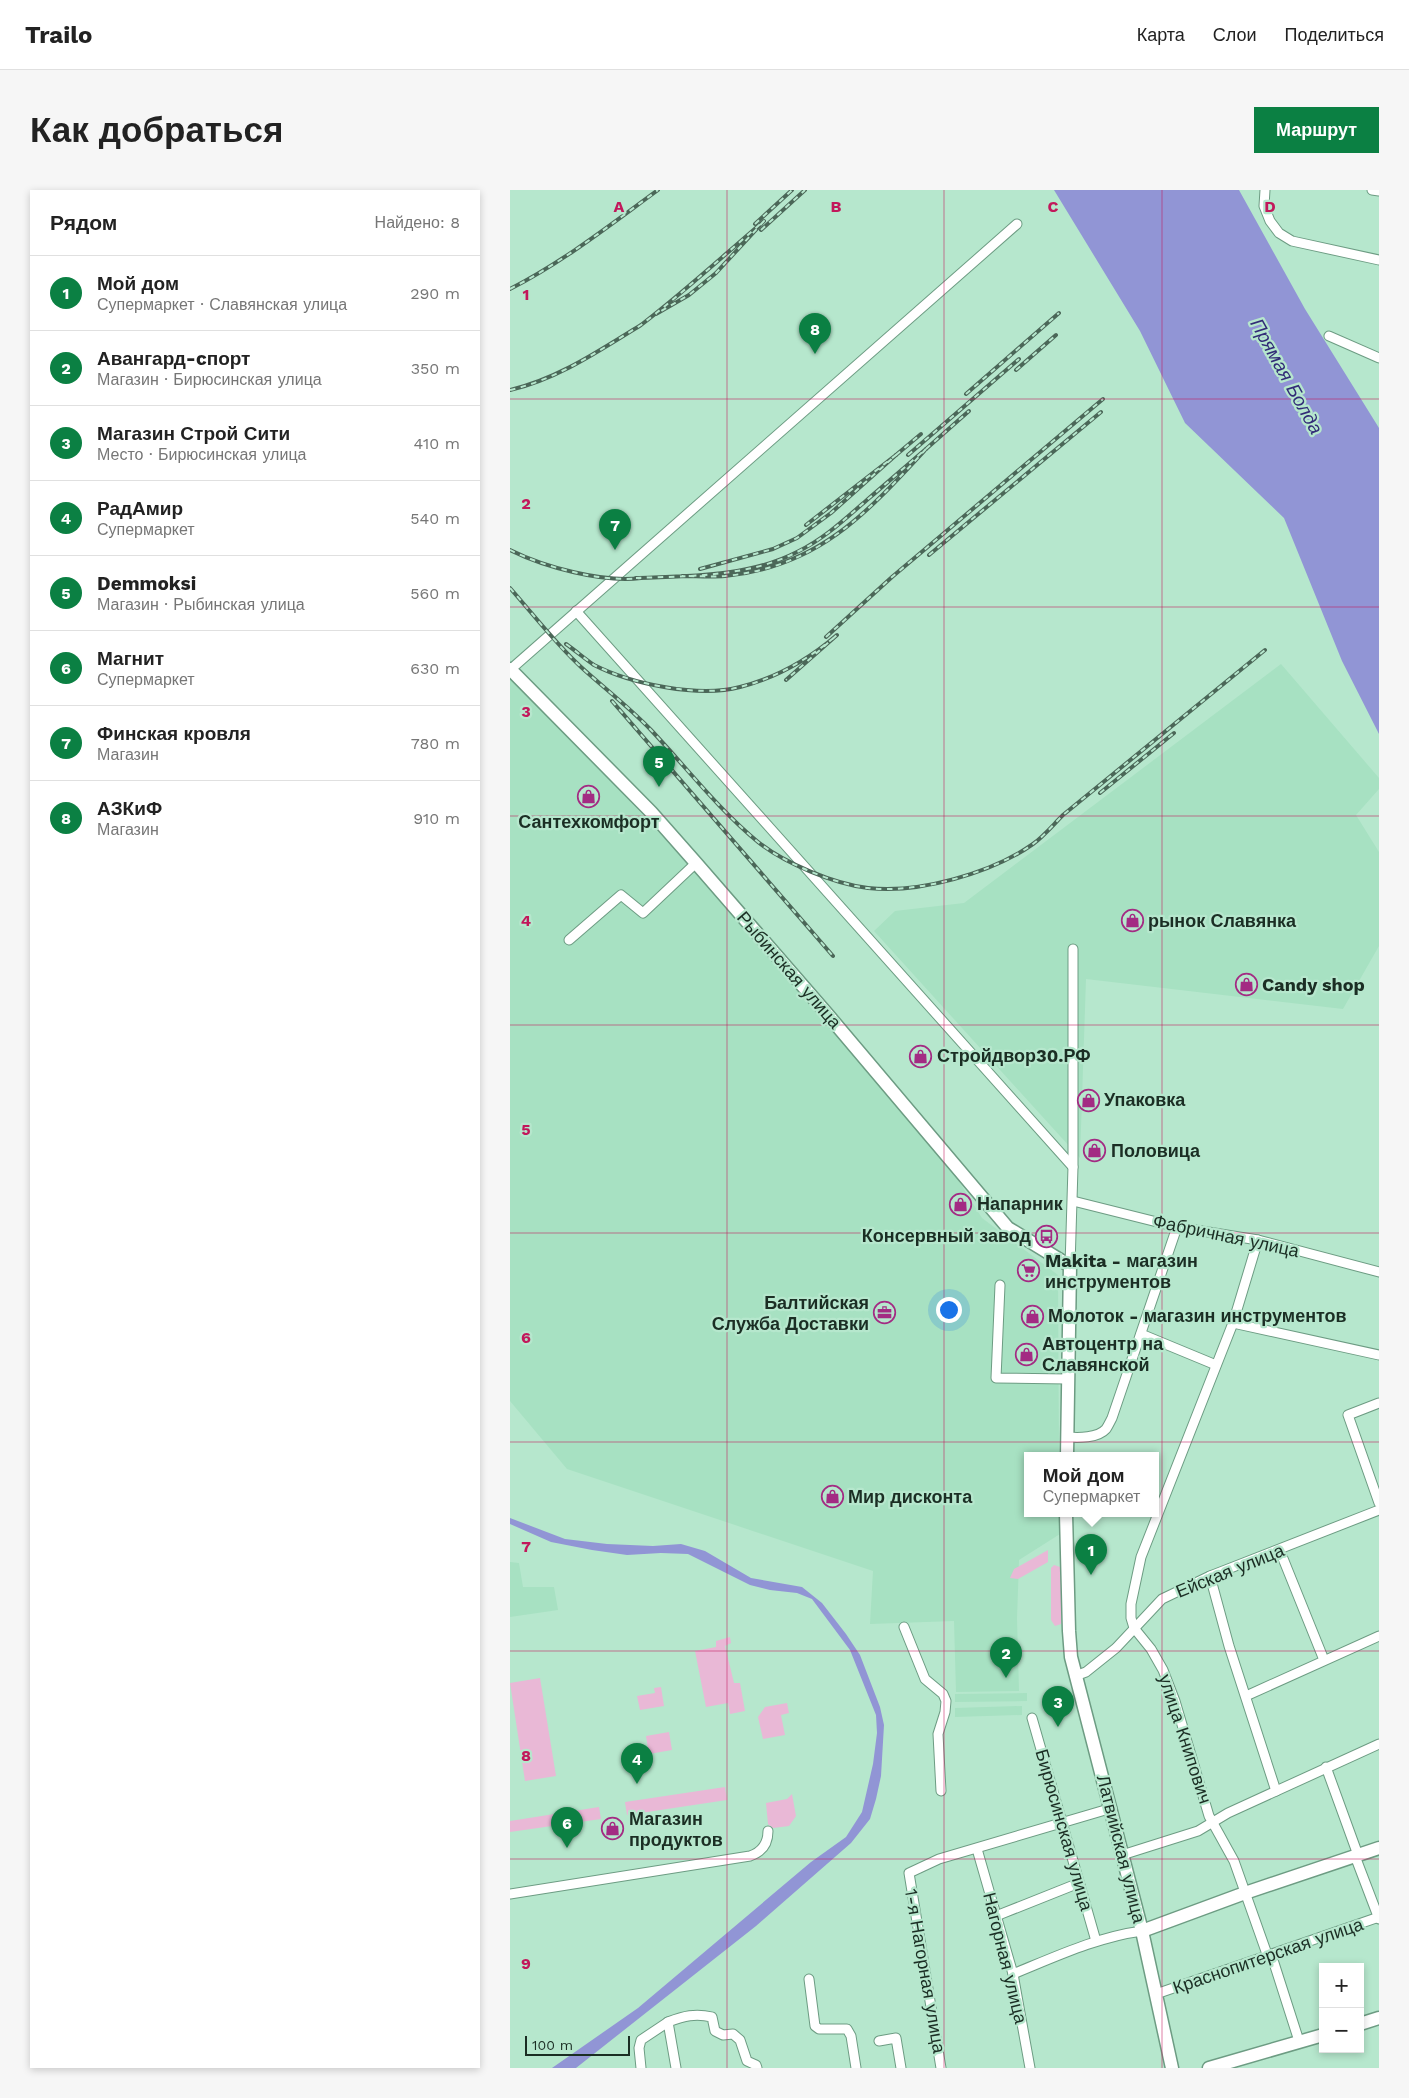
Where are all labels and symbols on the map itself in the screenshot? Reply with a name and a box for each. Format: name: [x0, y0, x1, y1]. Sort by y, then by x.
text: A: [614, 197, 625, 216]
text: B: [831, 197, 842, 216]
text: C: [1048, 197, 1059, 216]
text: D: [1264, 197, 1276, 216]
text: 1: [523, 285, 529, 304]
pin: 8: [799, 313, 831, 354]
water label: Прямая Болда: [1245, 314, 1328, 438]
text: 2: [521, 494, 531, 513]
pin: 7: [599, 509, 631, 550]
text: 3: [521, 702, 531, 721]
pin: 5: [643, 746, 675, 787]
shop icon: Сантехкомфорт: [577, 785, 601, 809]
place label: Сантехкомфорт: [518, 811, 660, 832]
street label: Рыбинская улица: [733, 907, 846, 1033]
shop icon: рынок Славянка: [1120, 909, 1144, 933]
place label: рынок Славянка: [1148, 910, 1297, 931]
text: 4: [521, 911, 531, 930]
shop icon: Candy shop: [1234, 973, 1258, 997]
place label: Candy shop: [1262, 974, 1365, 995]
shop icon: Стройдвор30.РФ: [909, 1044, 933, 1068]
place label: Стройдвор30.РФ: [937, 1045, 1091, 1066]
shop icon: Упаковка: [1076, 1088, 1100, 1112]
place label: Упаковка: [1104, 1089, 1186, 1110]
text: 5: [521, 1120, 531, 1139]
shop icon: Половица: [1083, 1139, 1107, 1163]
place label: Половица: [1111, 1140, 1201, 1161]
shop icon: Напарник: [949, 1192, 973, 1216]
place label: Напарник: [977, 1193, 1064, 1214]
street label: Фабричная улица: [1151, 1210, 1302, 1261]
bus stop icon: Консервный завод: [1035, 1224, 1059, 1248]
place label: Консервный завод: [862, 1225, 1032, 1246]
place label: Makita - магазин инструментов: [1045, 1250, 1198, 1292]
supermarket icon: Makita - магазин инструментов: [1017, 1259, 1041, 1283]
place label: Балтийская Служба Доставки: [712, 1292, 869, 1334]
your location: [936, 1297, 962, 1323]
office icon: Балтийская Служба Доставки: [873, 1301, 897, 1325]
shop icon: Молоток - магазин инструментов: [1020, 1304, 1044, 1328]
place label: Молоток - магазин инструментов: [1048, 1305, 1347, 1326]
text: 6: [521, 1328, 531, 1347]
place label: Автоцентр на Славянской: [1042, 1333, 1164, 1375]
shop icon: Автоцентр на Славянской: [1014, 1342, 1038, 1366]
shop icon: Мир дисконта: [820, 1485, 844, 1509]
place label: Мир дисконта: [848, 1486, 973, 1507]
pin: 1: [1075, 1534, 1107, 1575]
text: 7: [521, 1537, 531, 1556]
street label: Ейская улица: [1173, 1539, 1288, 1602]
pin: 2: [990, 1637, 1022, 1678]
street label: улица Книпович: [1155, 1671, 1216, 1806]
pin: 3: [1042, 1686, 1074, 1727]
pin: 4: [621, 1743, 653, 1784]
text: 8: [521, 1746, 531, 1765]
street label: Бирюсинская улица: [1031, 1747, 1098, 1914]
street label: Латвийская улица: [1093, 1773, 1150, 1926]
pin: 6: [551, 1807, 583, 1848]
place label: Магазин продуктов: [629, 1808, 723, 1850]
shop icon: Магазин продуктов: [601, 1817, 625, 1841]
street label: 1-я Нагорная улица: [901, 1887, 950, 2056]
street label: Нагорная улица: [979, 1890, 1032, 2027]
street label: Краснопитерская улица: [1170, 1913, 1367, 1998]
text: 9: [521, 1954, 531, 1973]
scale bar: [525, 2033, 630, 2056]

